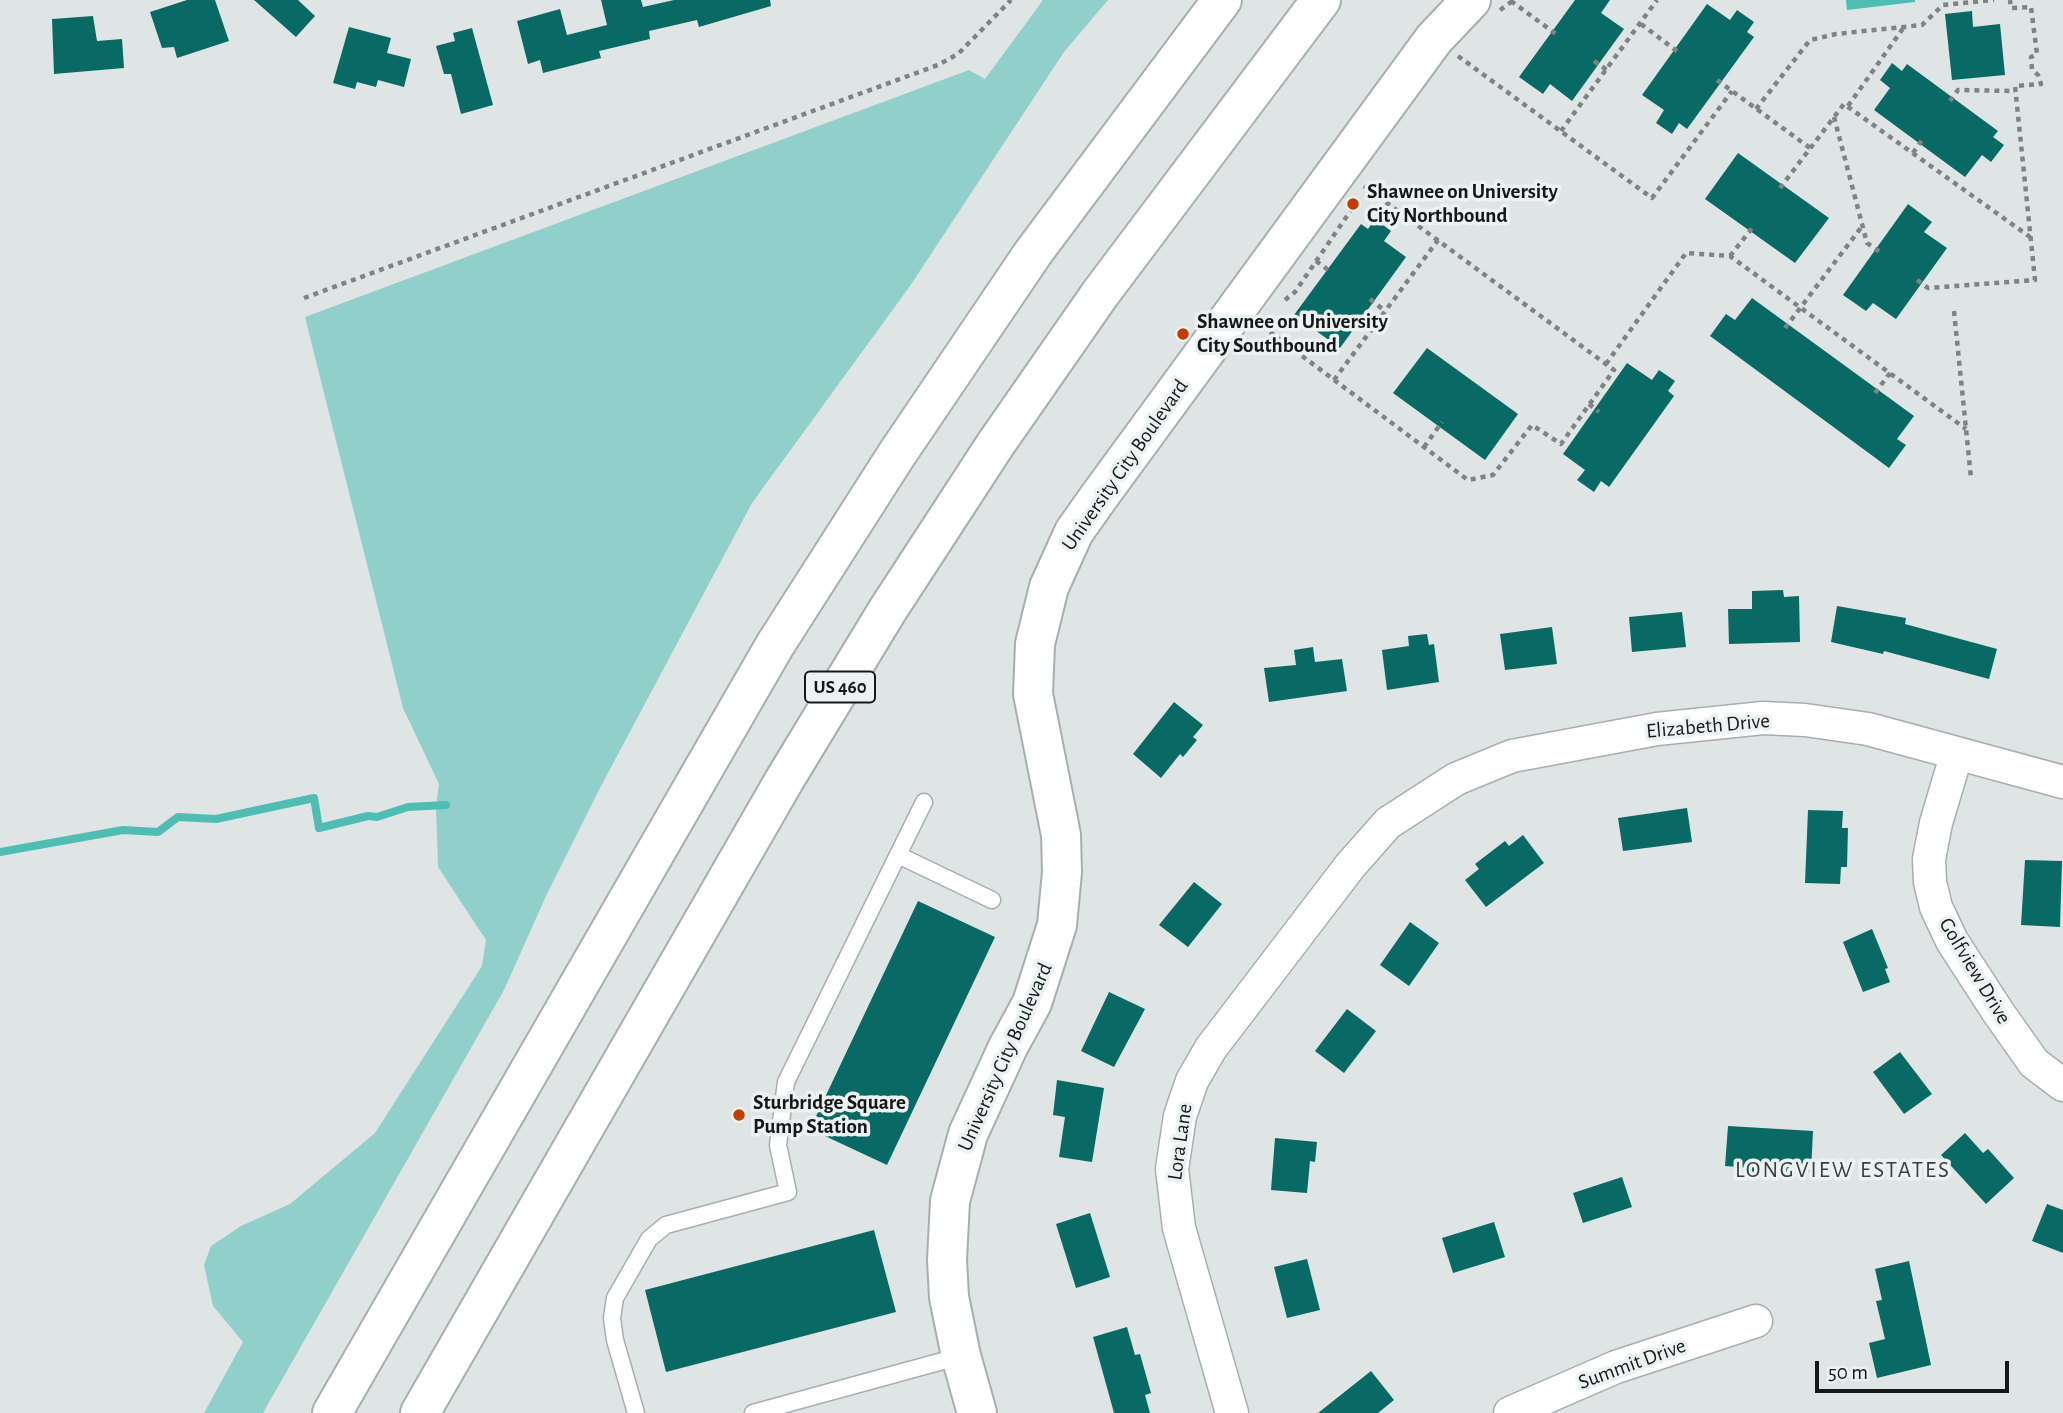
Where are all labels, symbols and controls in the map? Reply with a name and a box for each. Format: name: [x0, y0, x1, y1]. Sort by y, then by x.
place label: Shawnee on University City Northbound: [1367, 179, 1558, 229]
marker: Shawnee on University City Northbound: [1345, 196, 1361, 212]
place label: Shawnee on University City Southbound: [1197, 309, 1388, 359]
marker: Shawnee on University City Southbound: [1175, 326, 1191, 342]
street label: University City Boulevard: [1056, 374, 1194, 556]
road number: US 460: [805, 672, 875, 702]
street label: Elizabeth Drive: [1645, 708, 1771, 744]
street label: Golfview Drive: [1933, 913, 2017, 1029]
street label: University City Boulevard: [952, 959, 1058, 1155]
place label: Sturbridge Square Pump Station: [753, 1090, 906, 1140]
street label: Lora Lane: [1162, 1102, 1198, 1182]
marker: Sturbridge Square Pump Station: [731, 1107, 747, 1123]
district label: LONGVIEW ESTATES: [1737, 1156, 1949, 1184]
street label: Summit Drive: [1575, 1333, 1689, 1395]
scale bar: [1818, 1346, 2012, 1390]
text: 50 m: [1828, 1362, 1868, 1383]

